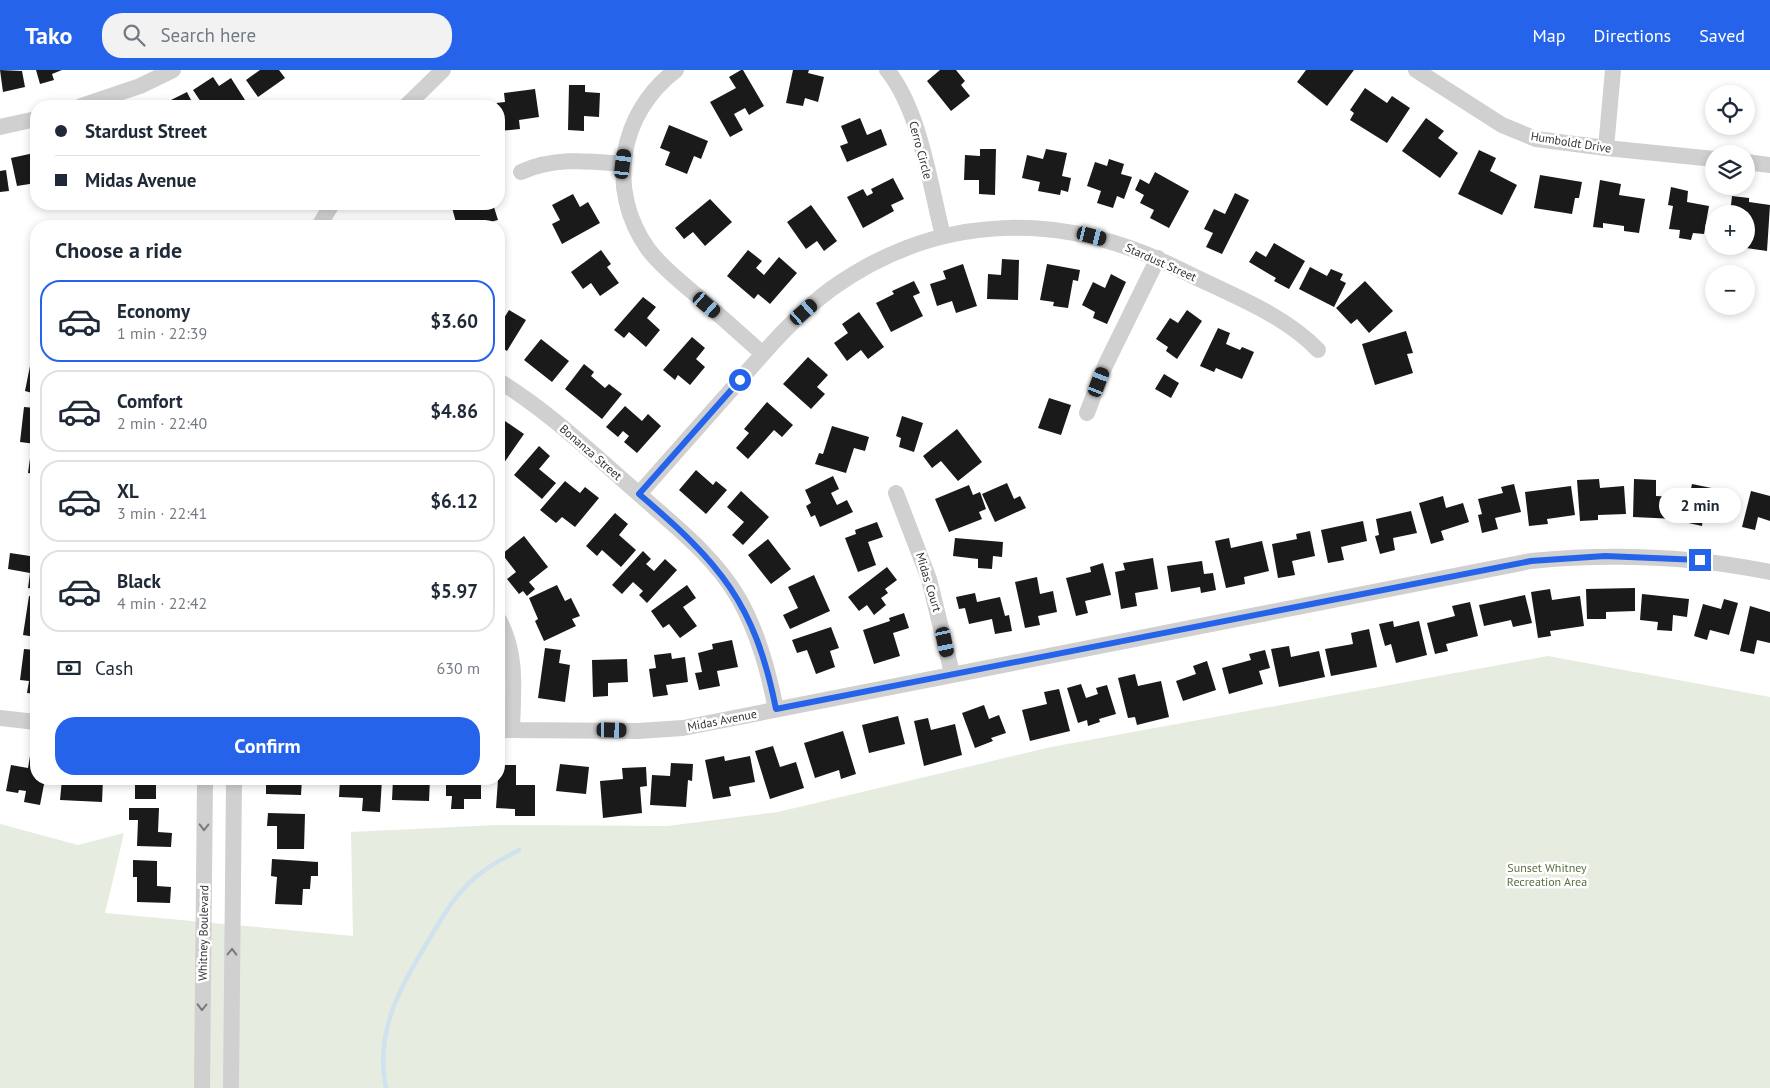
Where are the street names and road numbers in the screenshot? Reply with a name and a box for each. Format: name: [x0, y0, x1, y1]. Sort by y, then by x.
street label: Cerro Circle: [906, 119, 936, 181]
street label: Humboldt Drive: [1530, 128, 1612, 156]
street label: Stardust Street: [1123, 240, 1199, 284]
street label: Bonanza Street: [557, 421, 625, 483]
street label: Midas Court: [913, 551, 945, 613]
street label: Midas Avenue: [686, 706, 758, 734]
street label: Whitney Boulevard: [195, 885, 211, 981]

